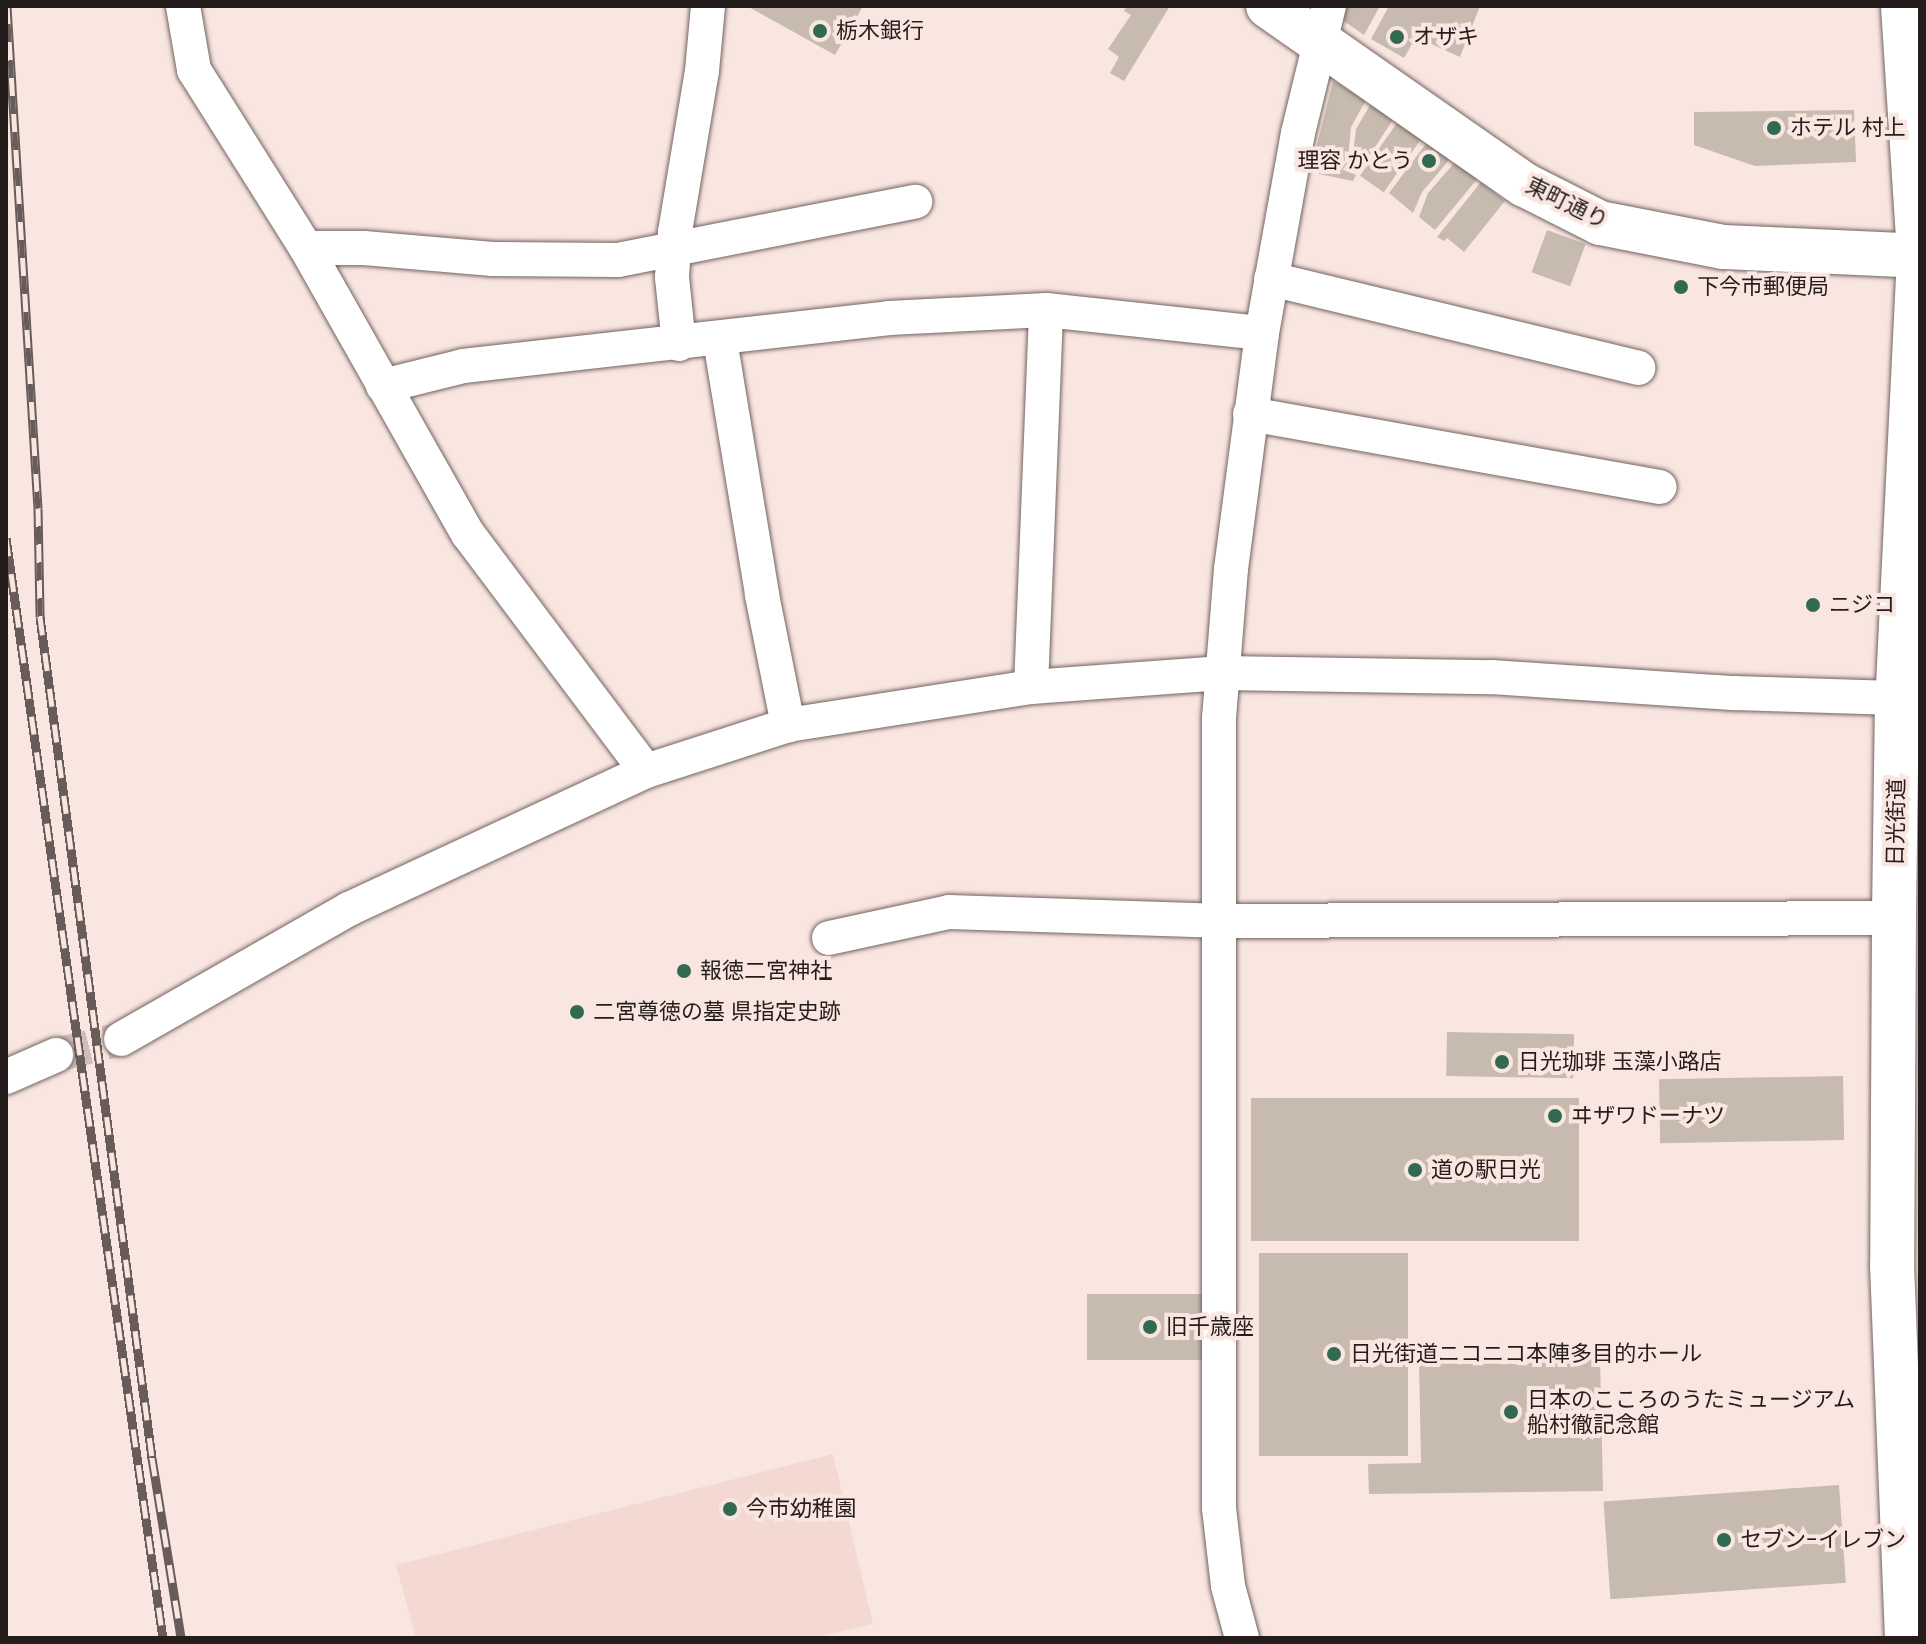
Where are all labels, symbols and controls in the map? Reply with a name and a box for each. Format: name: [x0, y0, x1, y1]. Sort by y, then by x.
place label: 栃木銀行: [836, 18, 924, 44]
marker: 栃木銀行: [811, 22, 829, 40]
place label: オザキ: [1413, 24, 1479, 50]
marker: オザキ: [1388, 28, 1406, 46]
place label: ホテル 村上: [1790, 115, 1906, 141]
marker: ホテル 村上: [1765, 119, 1783, 137]
place label: 理容 かとう: [1297, 148, 1413, 174]
marker: 理容 かとう: [1420, 152, 1438, 170]
street label: 東町通り: [1522, 172, 1612, 234]
place label: 下今市郵便局: [1697, 274, 1829, 300]
marker: 下今市郵便局: [1672, 278, 1690, 296]
place label: ニジコ: [1829, 592, 1895, 618]
marker: ニジコ: [1804, 596, 1822, 614]
street label: 日光街道: [1882, 778, 1910, 866]
place label: 報徳二宮神社: [700, 958, 832, 984]
marker: 報徳二宮神社: [675, 962, 693, 980]
place label: 二宮尊徳の墓 県指定史跡: [593, 999, 841, 1025]
marker: 二宮尊徳の墓 県指定史跡: [568, 1003, 586, 1021]
place label: 日光珈琲 玉藻小路店: [1518, 1049, 1722, 1075]
marker: 日光珈琲 玉藻小路店: [1493, 1053, 1511, 1071]
place label: ヰザワドーナツ: [1571, 1103, 1725, 1129]
marker: ヰザワドーナツ: [1546, 1107, 1564, 1125]
place label: 道の駅日光: [1431, 1157, 1541, 1183]
marker: 道の駅日光: [1406, 1161, 1424, 1179]
place label: 旧千歳座: [1166, 1314, 1254, 1340]
marker: 旧千歳座: [1141, 1318, 1159, 1336]
place label: 日光街道ニコニコ本陣多目的ホール: [1350, 1341, 1702, 1367]
marker: 日光街道ニコニコ本陣多目的ホール: [1325, 1345, 1343, 1363]
place label: 日本のこころのうたミュージアム 船村徹記念館: [1527, 1386, 1857, 1438]
marker: 日本のこころのうたミュージアム 船村徹記念館: [1502, 1403, 1520, 1421]
place label: 今市幼稚園: [746, 1496, 856, 1522]
marker: 今市幼稚園: [721, 1500, 739, 1518]
place label: セブン-イレブン: [1740, 1527, 1906, 1553]
marker: セブン-イレブン: [1715, 1531, 1733, 1549]

